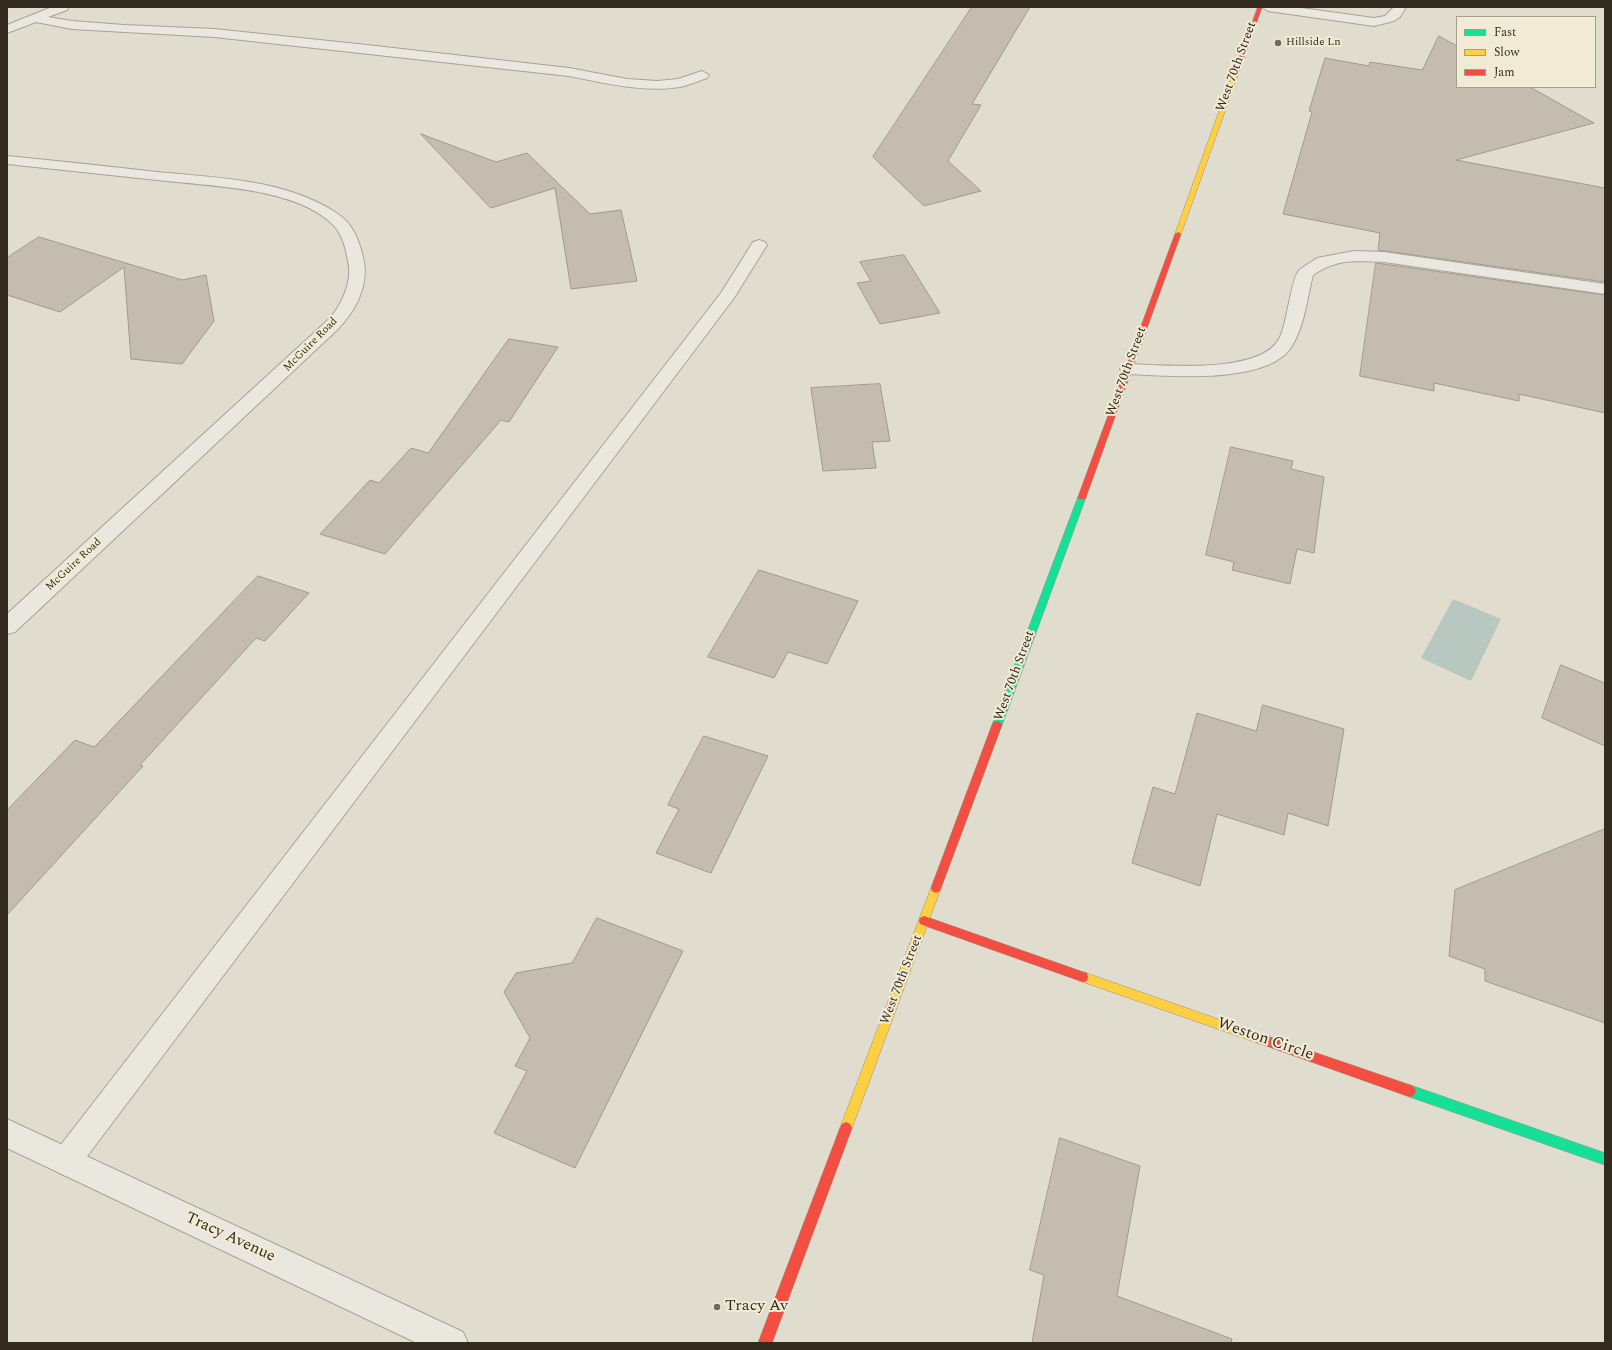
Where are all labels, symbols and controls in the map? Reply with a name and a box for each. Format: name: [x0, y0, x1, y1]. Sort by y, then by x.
legend: [1456, 16, 1596, 88]
street label: West 70th Street: [1213, 20, 1261, 114]
text: Fast: [1494, 23, 1516, 42]
place label: Hillside Ln: [1286, 36, 1341, 50]
marker: Hillside Ln: [1273, 38, 1283, 48]
text: Slow: [1494, 43, 1519, 62]
text: Jam: [1494, 63, 1515, 82]
street label: McGuire Road: [281, 315, 341, 375]
street label: West 70th Street: [1103, 325, 1151, 419]
street label: McGuire Road: [43, 536, 105, 594]
street label: West 70th Street: [991, 629, 1039, 723]
street label: West 70th Street: [878, 933, 926, 1027]
street label: Weston Circle: [1214, 1015, 1316, 1065]
street label: Tracy Avenue: [182, 1209, 278, 1267]
place label: Tracy Av: [725, 1297, 788, 1317]
marker: Tracy Av: [712, 1302, 722, 1312]

